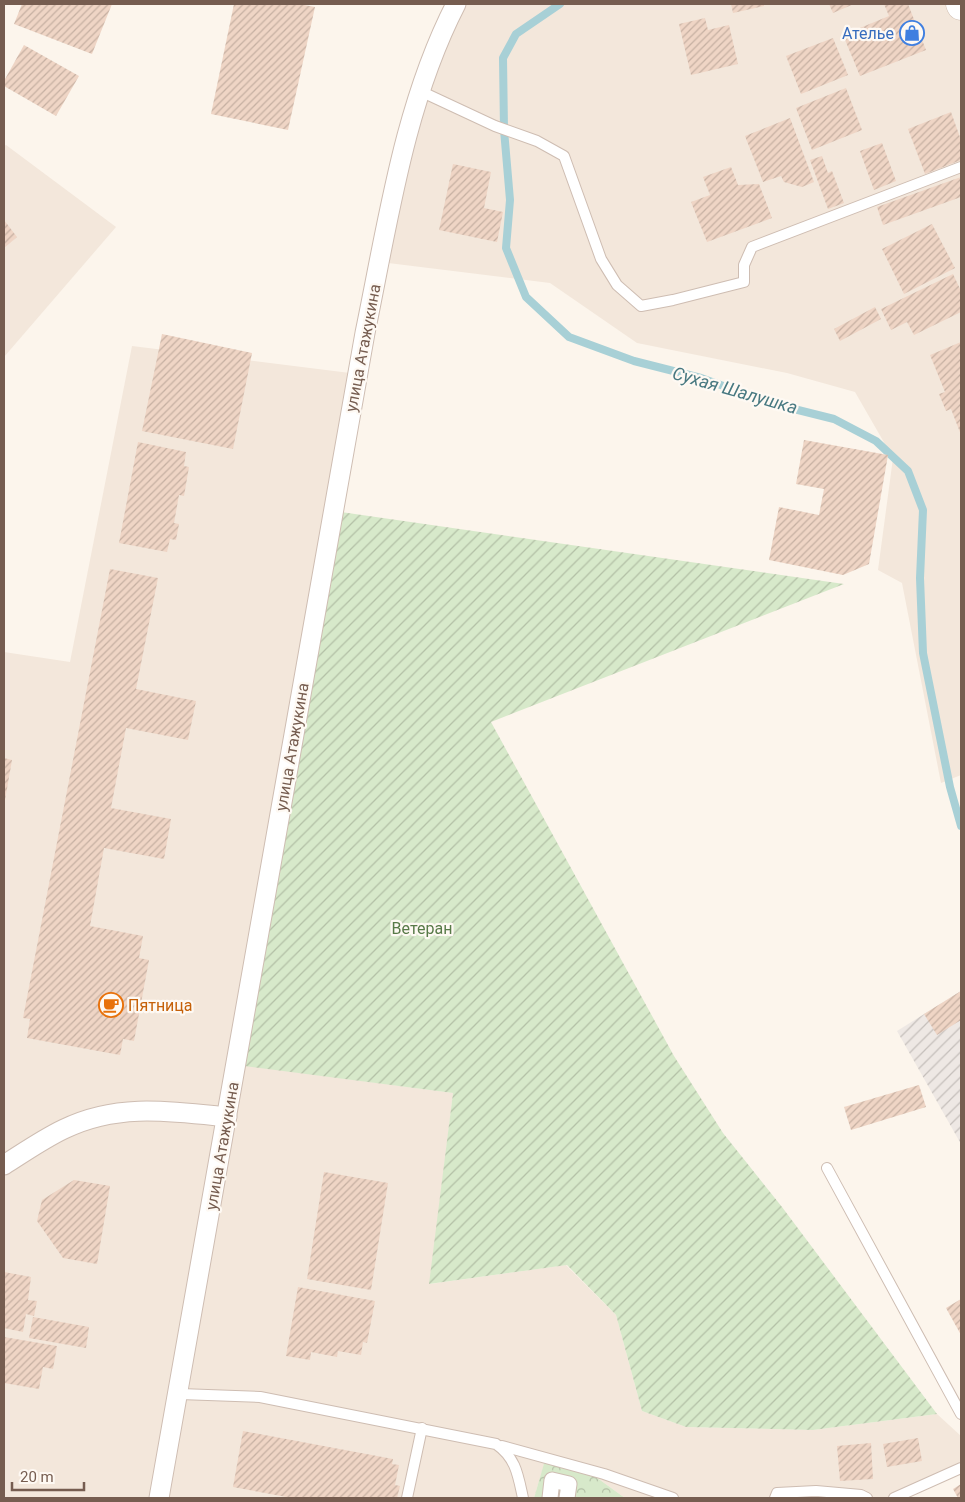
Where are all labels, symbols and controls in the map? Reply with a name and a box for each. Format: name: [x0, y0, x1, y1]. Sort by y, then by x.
shop icon: Ателье: [899, 20, 925, 46]
place label: Ателье: [842, 24, 894, 43]
street label: улица Атажукина: [341, 282, 385, 414]
water label: Сухая Шалушка: [670, 362, 800, 418]
street label: улица Атажукина: [271, 681, 313, 813]
park label: Ветеран: [392, 919, 452, 938]
cafe icon: Пятница: [98, 992, 124, 1018]
place label: Пятница: [128, 996, 193, 1015]
street label: улица Атажукина: [201, 1080, 243, 1212]
scale bar: [12, 1460, 85, 1492]
text: 20 m: [20, 1468, 54, 1486]

